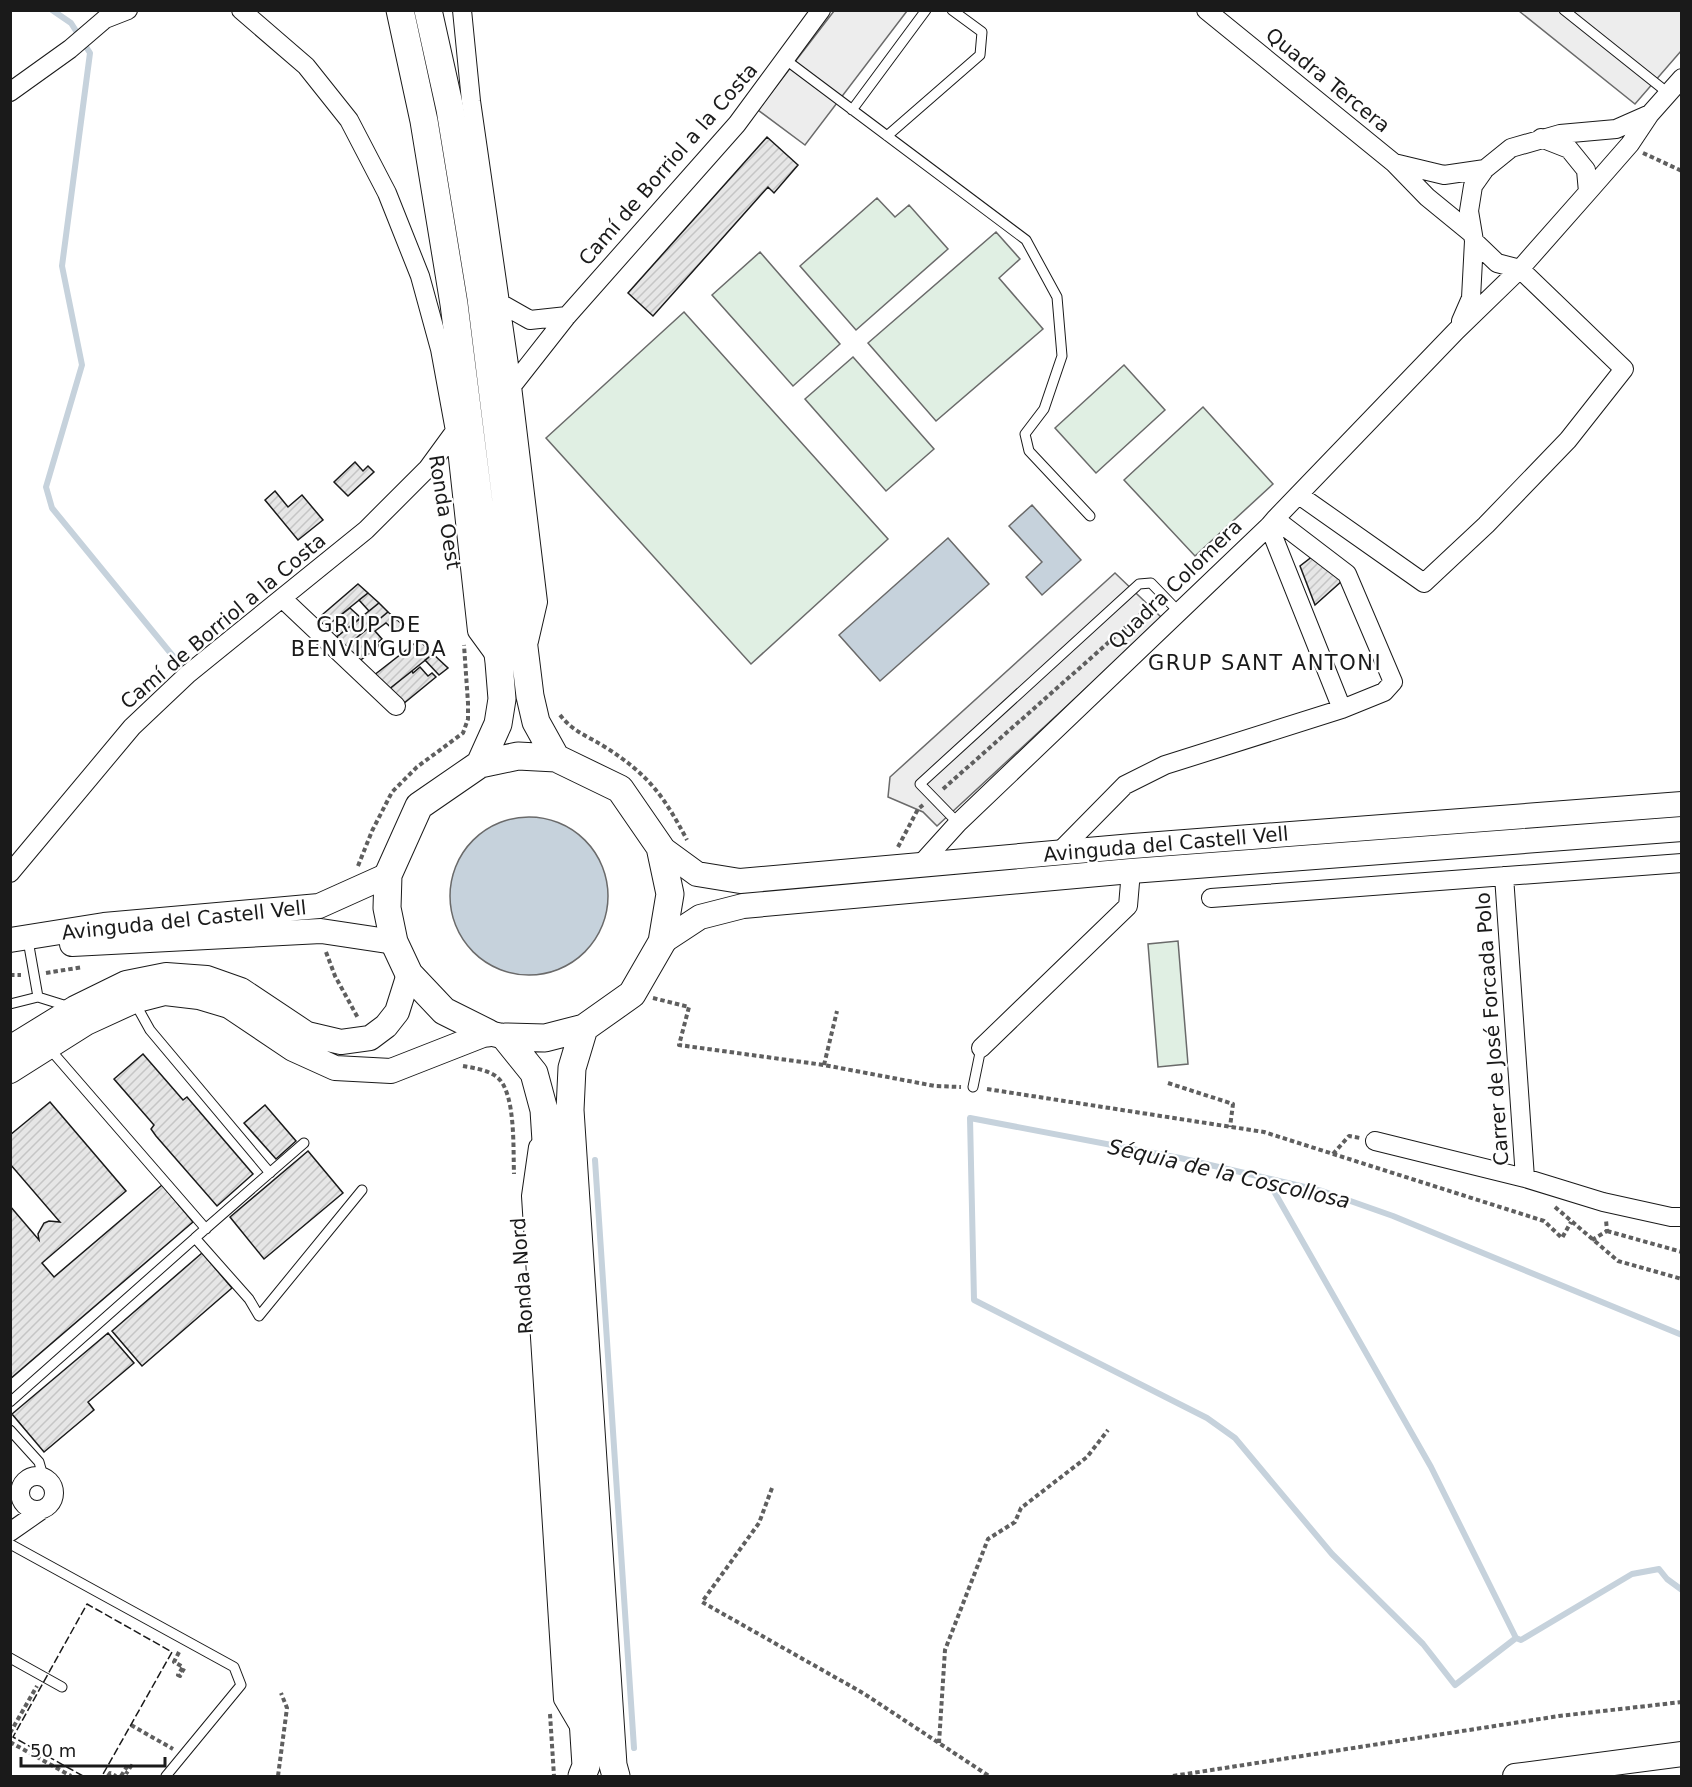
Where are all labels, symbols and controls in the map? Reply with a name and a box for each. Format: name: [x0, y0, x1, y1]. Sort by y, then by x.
street label: Quadra Tercera: [1261, 23, 1395, 137]
street label: Camí de Borriol a la Costa: [574, 58, 762, 270]
street label: Ronda Oest: [424, 453, 466, 571]
street label: Quadra Colomera: [1103, 514, 1247, 654]
street label: Camí de Borriol a la Costa: [116, 528, 330, 714]
district label: GRUP DE BENVINGUDA: [291, 613, 447, 661]
district label: GRUP SANT ANTONI: [1148, 651, 1382, 675]
street label: Avinguda del Castell Vell: [1042, 821, 1290, 867]
street label: Carrer de José Forcada Polo: [1470, 891, 1514, 1167]
street label: Avinguda del Castell Vell: [60, 895, 308, 945]
water label: Séquia de la Coscollosa: [1106, 1134, 1352, 1214]
street label: Ronda Nord: [506, 1217, 538, 1335]
scale bar: [21, 1730, 165, 1768]
text: 50 m: [30, 1740, 76, 1761]

